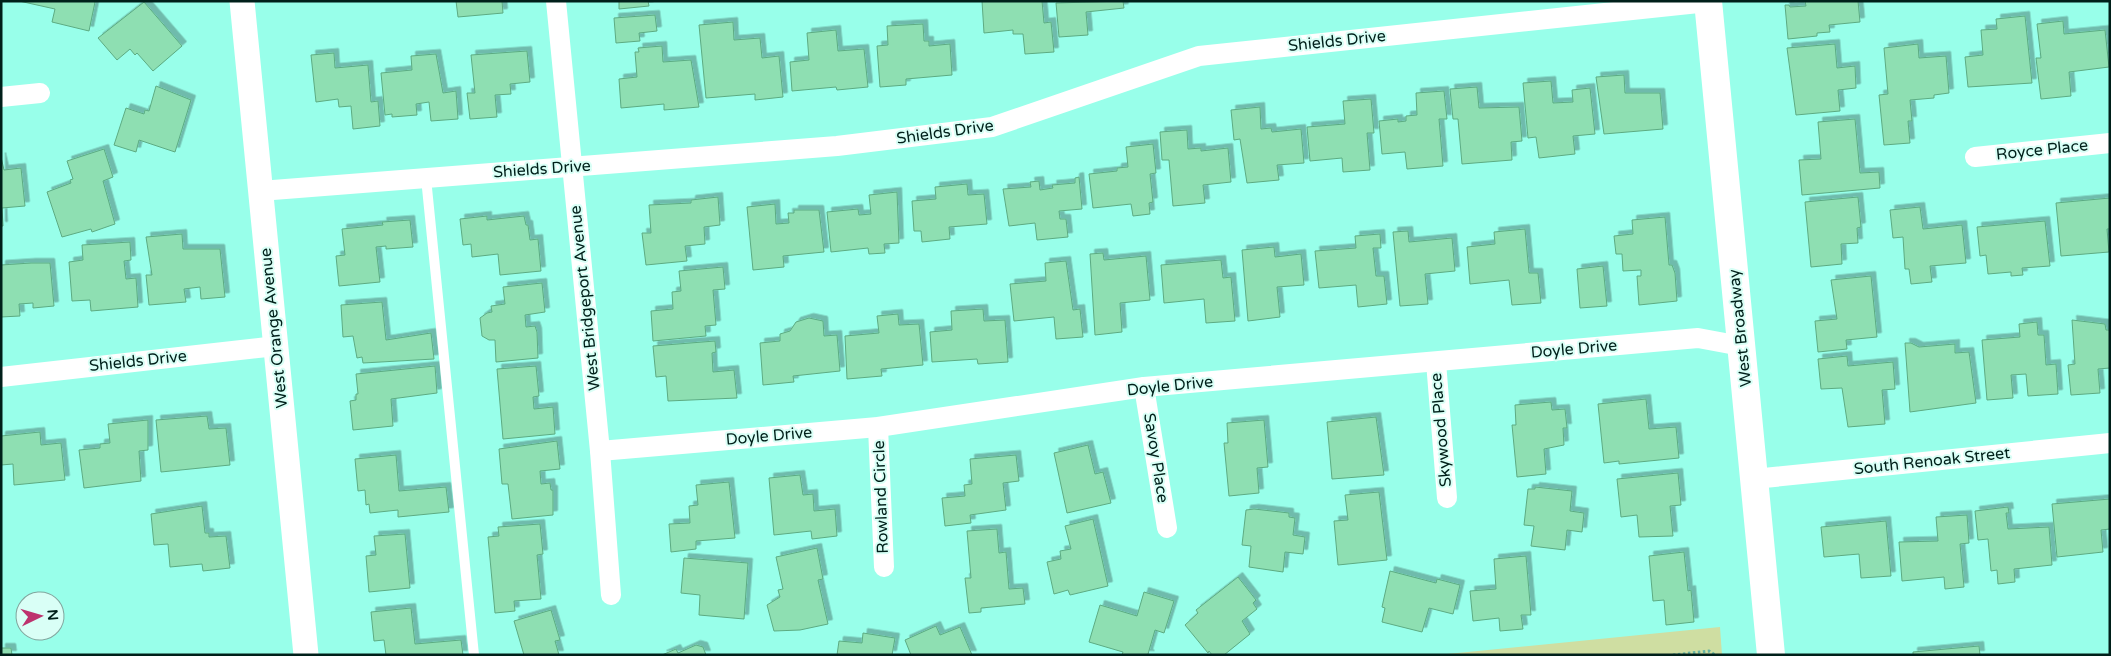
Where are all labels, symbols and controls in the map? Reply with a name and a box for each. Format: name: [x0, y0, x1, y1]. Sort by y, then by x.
street label: Shields Drive: [1287, 26, 1387, 56]
street label: Shields Drive: [895, 115, 995, 149]
street label: Royce Place: [1995, 135, 2089, 165]
street label: Shields Drive: [492, 156, 592, 182]
street label: West Bridgeport Avenue: [565, 204, 605, 392]
street label: West Orange Avenue: [256, 247, 292, 409]
street label: West Broadway: [1724, 268, 1756, 388]
street label: Doyle Drive: [1530, 335, 1618, 363]
street label: Shields Drive: [88, 346, 188, 376]
street label: Doyle Drive: [1126, 372, 1214, 400]
street label: Skywood Place: [1426, 372, 1456, 488]
street label: Savoy Place: [1139, 412, 1173, 504]
street label: Doyle Drive: [725, 422, 813, 450]
street label: Rowland Circle: [869, 440, 893, 554]
street label: South Renoak Street: [1853, 443, 2011, 479]
north arrow: [15, 591, 65, 641]
text: N: [43, 609, 61, 621]

